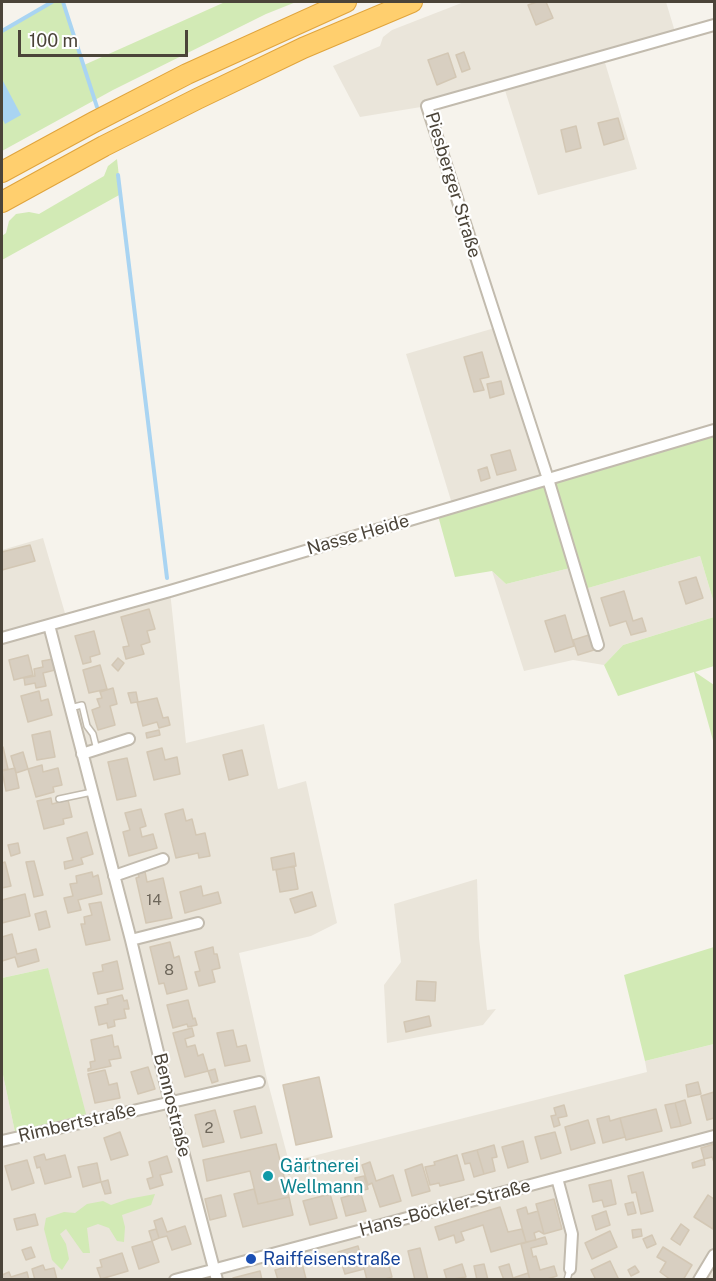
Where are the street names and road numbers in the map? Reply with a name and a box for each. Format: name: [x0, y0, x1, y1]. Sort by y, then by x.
street label: Piesberger Straße: [421, 109, 485, 261]
street label: Nasse Heide: [304, 510, 412, 560]
street label: Bennostraße: [149, 1051, 195, 1159]
street label: Rimbertstraße: [16, 1099, 138, 1147]
street label: Hans-Böckler-Straße: [357, 1175, 533, 1241]

